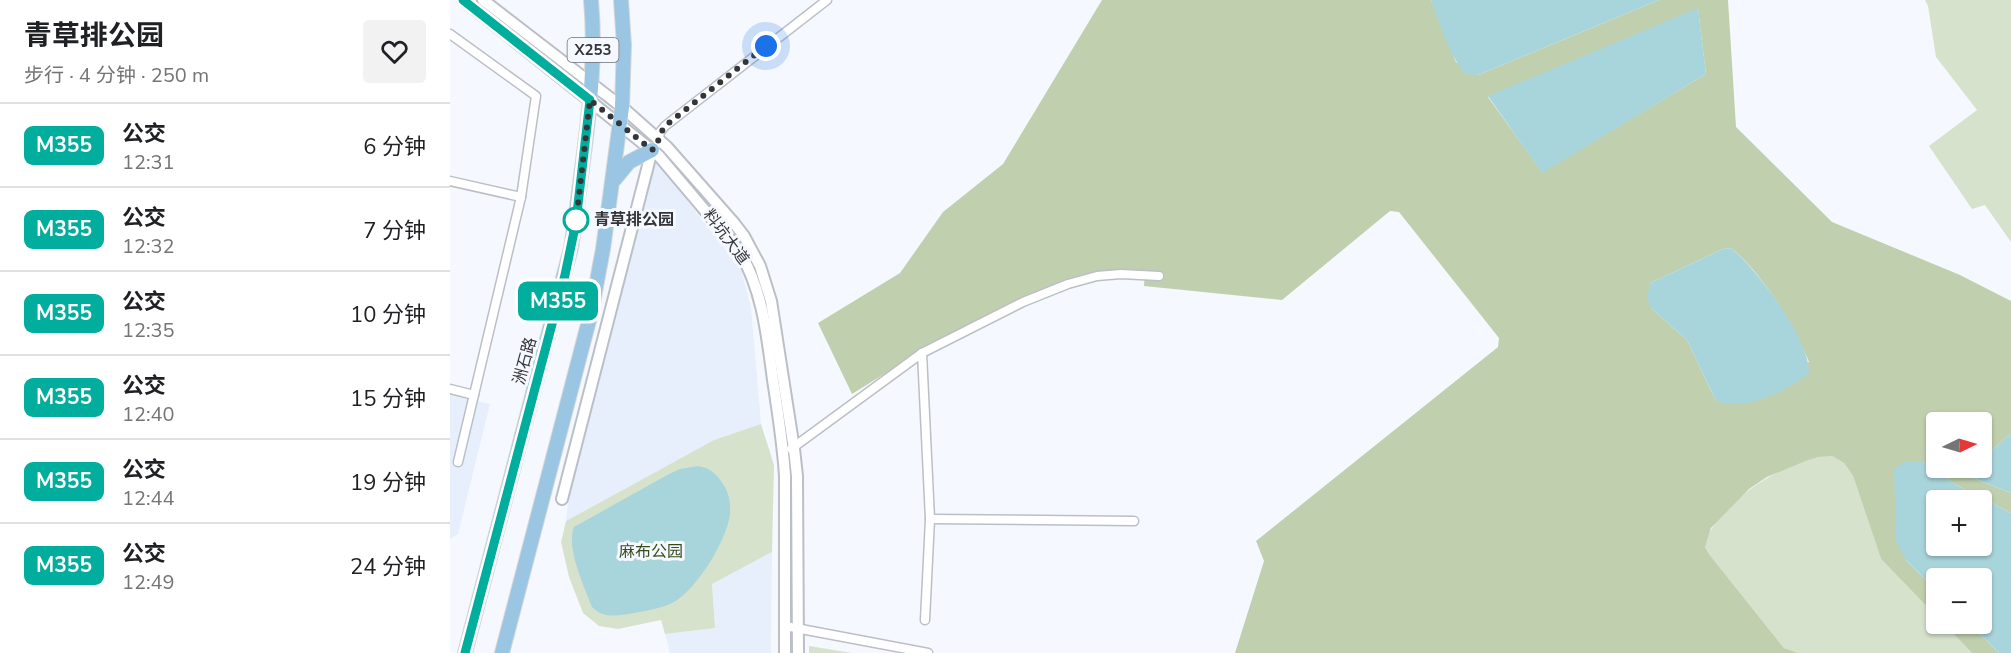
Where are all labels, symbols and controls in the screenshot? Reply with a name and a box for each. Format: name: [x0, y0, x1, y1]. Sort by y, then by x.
text: 青草排公园: [24, 17, 164, 55]
button: heart: [363, 20, 426, 83]
your location: [751, 31, 781, 61]
road number: X253: [568, 38, 618, 62]
text: 步行 · 4 分钟 · 250 m: [24, 62, 209, 89]
text: 公交: [122, 119, 166, 149]
text: M355: [36, 131, 92, 159]
text: 6 分钟: [363, 132, 426, 162]
text: 12:31: [122, 149, 175, 176]
text: 公交: [122, 203, 166, 233]
street label: 料坑大道: [698, 205, 754, 269]
marker: 青草排公园: [563, 207, 589, 233]
place label: 青草排公园: [594, 209, 674, 231]
text: M355: [36, 215, 92, 243]
text: 7 分钟: [363, 216, 426, 246]
text: 12:32: [122, 233, 175, 260]
line badge: M355: [516, 282, 600, 320]
text: 公交: [122, 287, 166, 317]
text: M355: [530, 287, 586, 315]
text: M355: [36, 299, 92, 327]
text: 10 分钟: [350, 300, 426, 330]
text: 12:35: [122, 317, 175, 344]
street label: 洲石路: [508, 335, 542, 387]
text: 公交: [122, 371, 166, 401]
text: M355: [36, 383, 92, 411]
text: 15 分钟: [350, 384, 426, 414]
text: 12:40: [122, 401, 175, 428]
north arrow: [1926, 412, 1992, 478]
map controls: [1926, 412, 1992, 634]
text: 公交: [122, 455, 166, 485]
text: M355: [36, 467, 92, 495]
text: 19 分钟: [350, 468, 426, 498]
text: 12:44: [122, 485, 175, 512]
button: +: [1926, 490, 1992, 556]
text: 公交: [122, 539, 166, 569]
park label: 麻布公园: [619, 541, 683, 563]
text: M355: [36, 551, 92, 579]
text: 24 分钟: [350, 552, 426, 582]
button: −: [1926, 568, 1992, 634]
text: 12:49: [122, 569, 175, 596]

